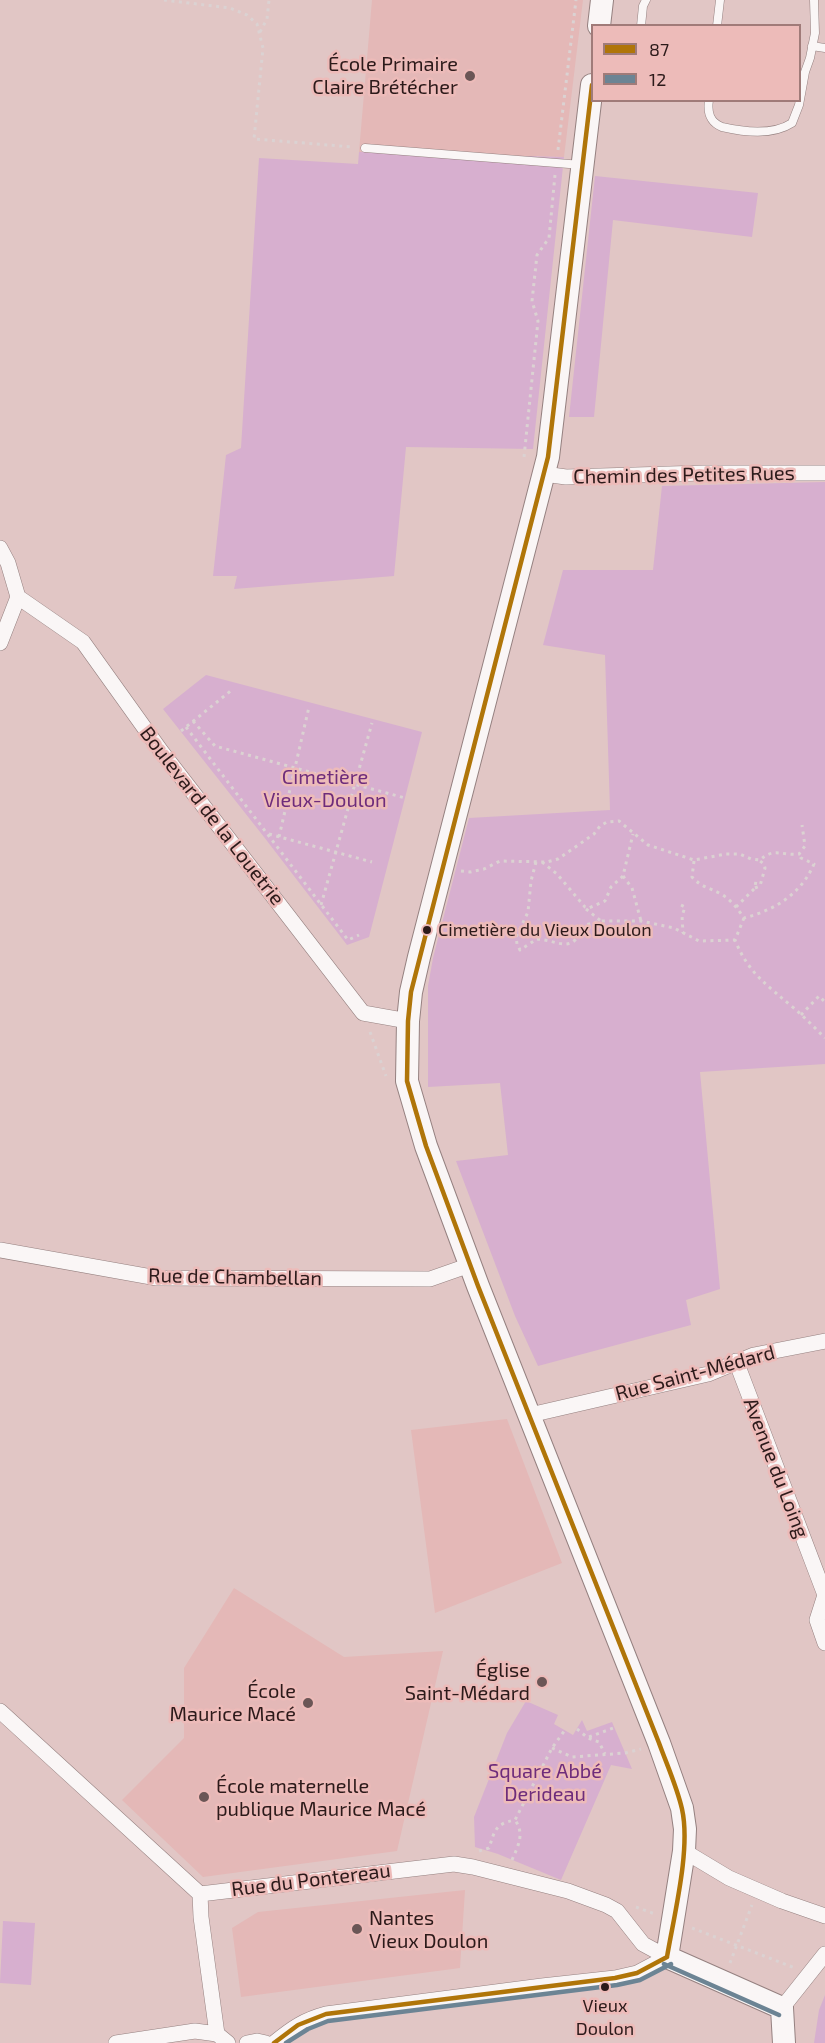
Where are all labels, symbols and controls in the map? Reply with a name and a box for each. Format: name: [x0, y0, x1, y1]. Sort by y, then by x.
legend: [591, 24, 801, 102]
text: 87: [649, 38, 669, 60]
place label: École Primaire Claire Brétécher: [312, 52, 458, 99]
text: 12: [649, 68, 666, 90]
marker: École Primaire Claire Brétécher: [463, 69, 477, 83]
street label: Chemin des Petites Rues: [573, 461, 795, 489]
street label: Boulevard de la Louetrie: [135, 722, 289, 910]
park label: Cimetière Vieux-Doulon: [263, 765, 387, 812]
place label: Cimetière du Vieux Doulon: [438, 919, 652, 941]
marker: Cimetière du Vieux Doulon: [421, 924, 433, 936]
street label: Rue de Chambellan: [148, 1263, 322, 1291]
street label: Rue Saint-Médard: [613, 1340, 777, 1406]
street label: Avenue du Loing: [738, 1395, 814, 1541]
place label: Église Saint-Médard: [405, 1658, 530, 1705]
marker: Église Saint-Médard: [535, 1675, 549, 1689]
place label: École Maurice Macé: [169, 1679, 296, 1726]
marker: École Maurice Macé: [301, 1696, 315, 1710]
park label: Square Abbé Derideau: [488, 1759, 602, 1806]
place label: École maternelle publique Maurice Macé: [216, 1774, 426, 1821]
marker: École maternelle publique Maurice Macé: [197, 1790, 211, 1804]
street label: Rue du Pontereau: [230, 1858, 392, 1902]
place label: Nantes Vieux Doulon: [369, 1906, 488, 1953]
marker: Nantes Vieux Doulon: [350, 1922, 364, 1936]
marker: Vieux Doulon: [599, 1981, 611, 1993]
place label: Vieux Doulon: [576, 1995, 634, 2038]

